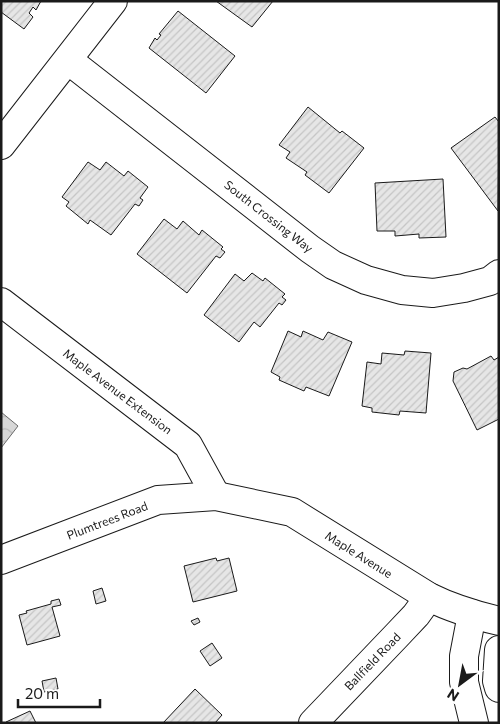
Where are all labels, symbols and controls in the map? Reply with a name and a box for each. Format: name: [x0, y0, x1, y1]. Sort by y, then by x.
street label: South Crossing Way: [222, 177, 316, 255]
street label: Maple Avenue Extension: [61, 345, 175, 437]
street label: Plumtrees Road: [64, 498, 150, 542]
street label: Maple Avenue: [323, 528, 395, 580]
street label: Ballfield Road: [341, 629, 403, 693]
north arrow: [435, 659, 485, 709]
scale bar: [18, 676, 100, 708]
text: 20 m: [25, 684, 59, 702]
text: N: [444, 685, 462, 705]

